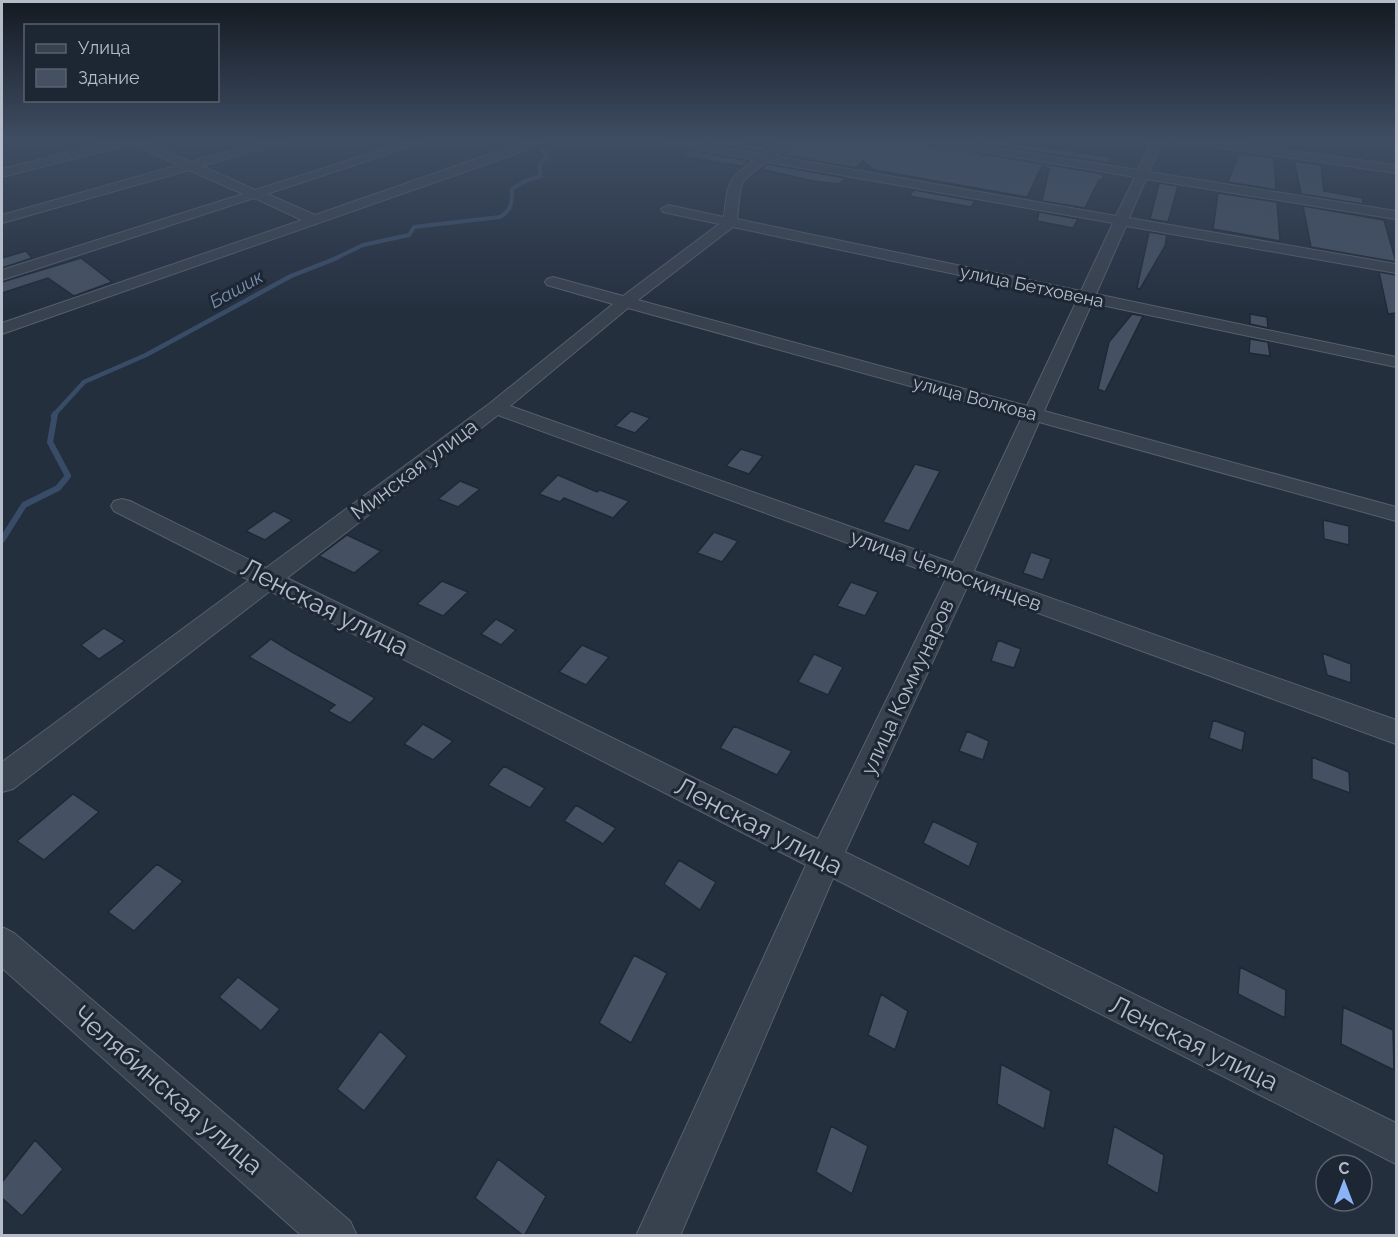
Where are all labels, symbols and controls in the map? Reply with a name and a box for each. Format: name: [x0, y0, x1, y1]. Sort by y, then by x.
legend: [24, 24, 219, 102]
text: Улица: [78, 37, 130, 58]
text: Здание: [78, 67, 140, 88]
street label: улица Бетховена: [958, 260, 1106, 312]
water label: Башик: [206, 266, 266, 312]
street label: улица Волкова: [911, 371, 1039, 425]
street label: Минская улица: [346, 413, 482, 525]
street label: улица Челюскинцев: [847, 524, 1045, 616]
street label: Ленская улица: [236, 552, 414, 662]
street label: улица Коммунаров: [855, 595, 959, 779]
street label: Ленская улица: [670, 771, 848, 881]
street label: Ленская улица: [1105, 989, 1283, 1097]
street label: Челябинская улица: [67, 999, 269, 1181]
north arrow: [1314, 1153, 1374, 1213]
text: С: [1339, 1159, 1350, 1178]

